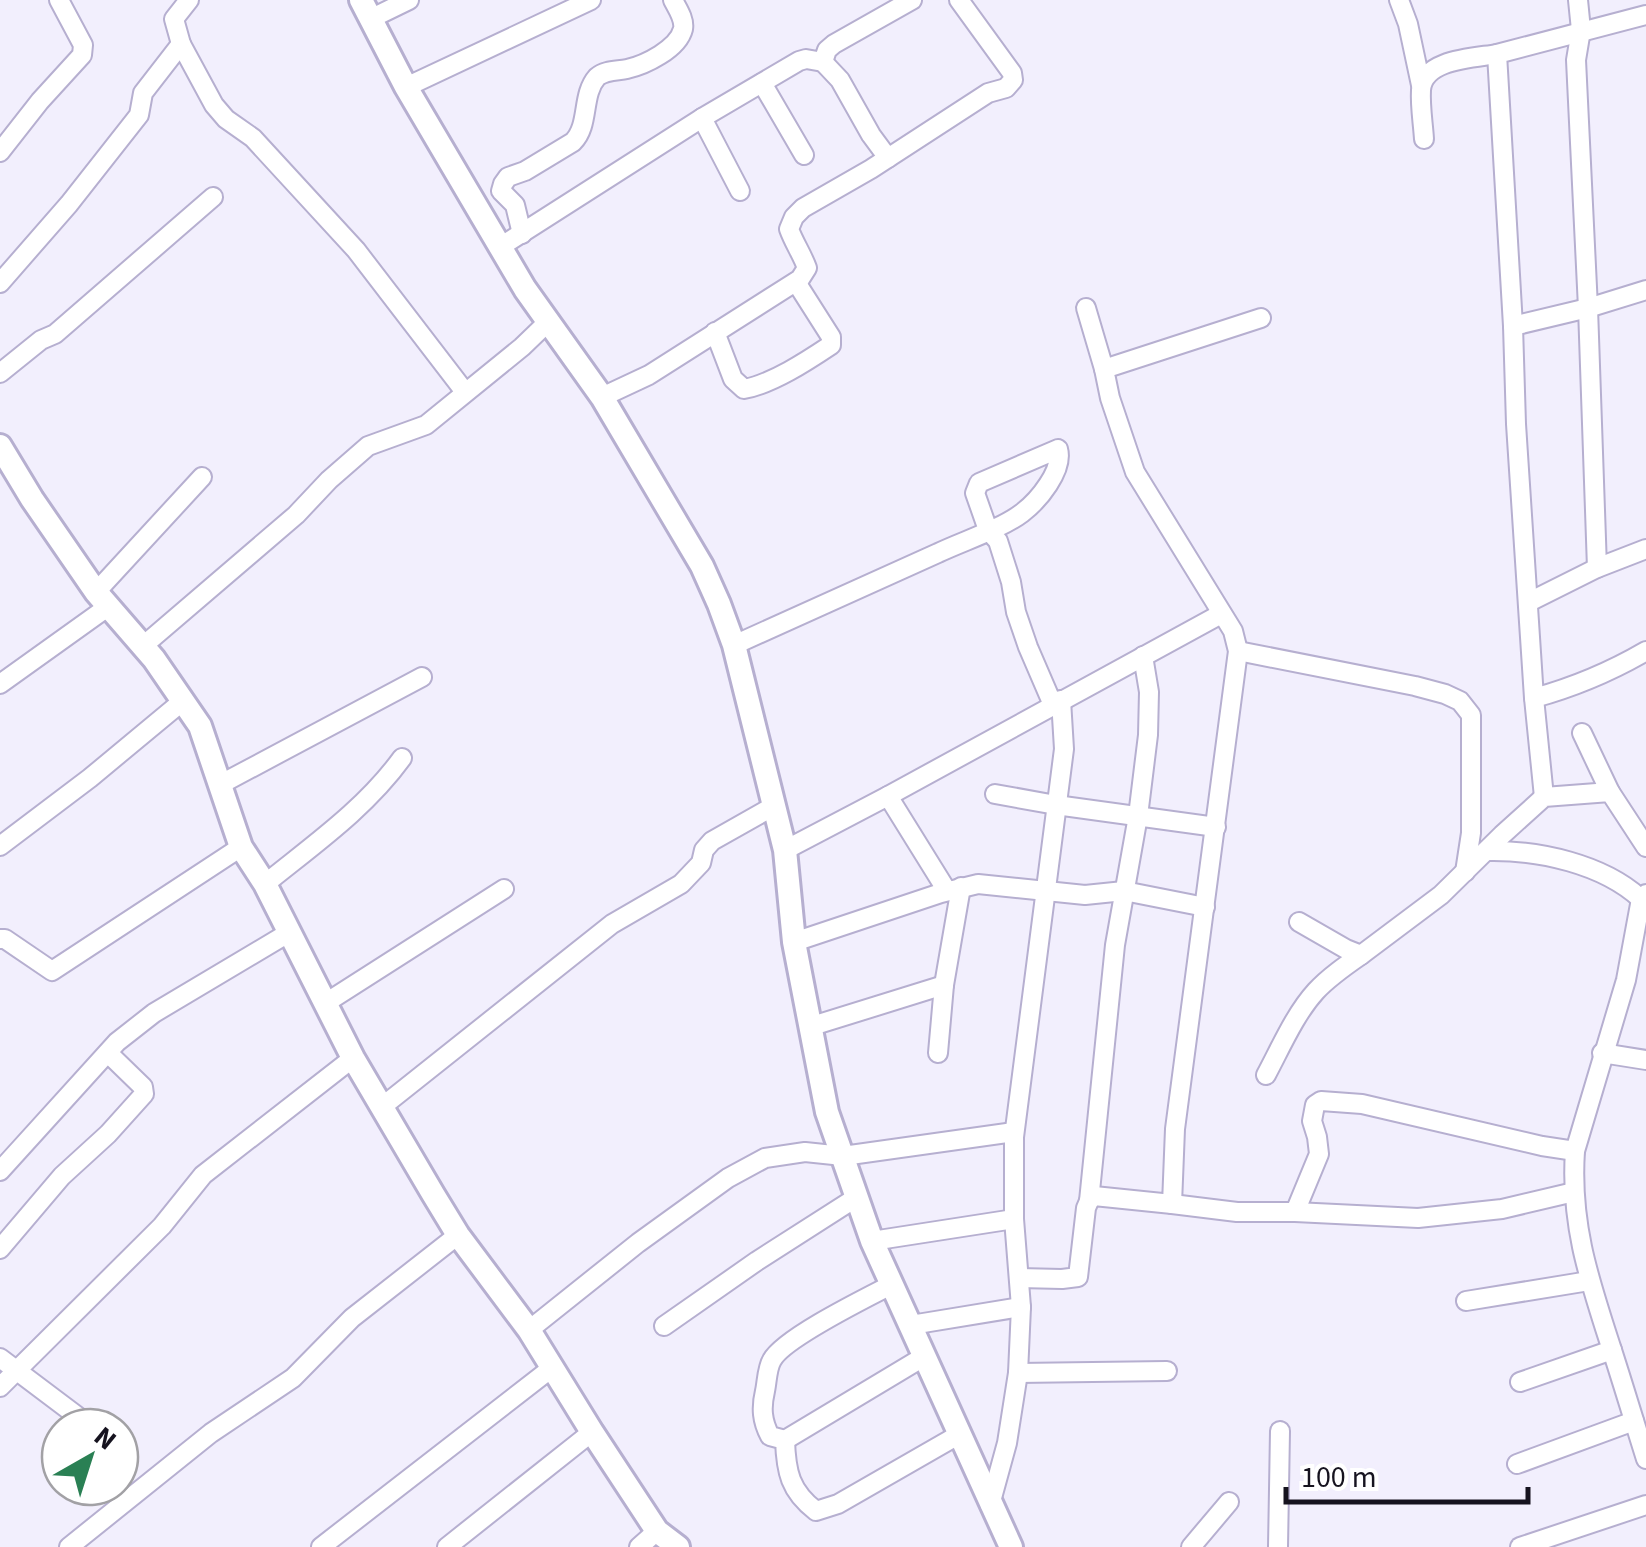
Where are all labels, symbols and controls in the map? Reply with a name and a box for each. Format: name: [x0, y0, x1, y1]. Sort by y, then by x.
north arrow: [40, 1407, 140, 1507]
text: N: [85, 1417, 125, 1460]
scale bar: [1286, 1442, 1528, 1504]
text: 100 m: [1301, 1456, 1377, 1499]

